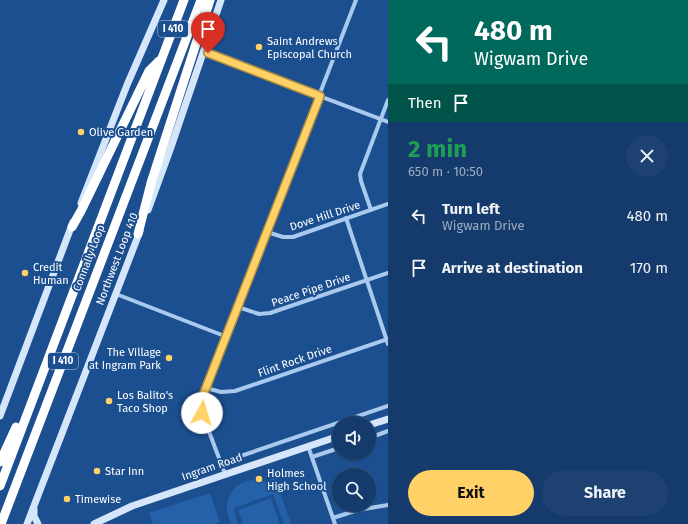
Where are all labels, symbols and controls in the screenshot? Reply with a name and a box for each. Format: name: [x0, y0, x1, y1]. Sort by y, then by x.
pin: [191, 12, 225, 53]
text: 480 m: [474, 14, 553, 47]
icon: left: [408, 16, 460, 68]
icon: arrive: [197, 18, 219, 40]
road number: I 410: [158, 21, 188, 37]
place label: Saint Andrews Episcopal Church: [267, 35, 352, 61]
marker: Saint Andrews Episcopal Church: [254, 42, 264, 52]
text: Wigwam Drive: [474, 48, 588, 70]
icon: arrive: [450, 92, 472, 114]
text: Then: [408, 94, 442, 112]
place label: Olive Garden: [89, 126, 153, 139]
marker: Olive Garden: [76, 127, 86, 137]
text: 2 min: [408, 135, 467, 163]
button: close: [626, 135, 668, 177]
text: 650 m · 10:50: [408, 164, 483, 179]
street label: Dove Hill Drive: [288, 198, 362, 234]
text: Turn left: [442, 200, 500, 218]
icon: left: [408, 205, 430, 227]
text: 480 m: [627, 207, 668, 225]
street label: Northwest Loop 410: [93, 211, 141, 307]
text: Wigwam Drive: [442, 218, 524, 233]
street label: Connally Loop: [70, 223, 108, 293]
icon: arrive: [408, 257, 430, 279]
text: Arrive at destination: [442, 259, 583, 277]
text: 170 m: [630, 259, 668, 277]
place label: Credit Human: [33, 261, 69, 287]
marker: Credit Human: [20, 268, 30, 278]
street label: Peace Pipe Drive: [270, 270, 352, 310]
street label: Flint Rock Drive: [256, 342, 334, 380]
place label: The Village at Ingram Park: [89, 346, 161, 372]
road number: I 410: [48, 353, 78, 369]
marker: The Village at Ingram Park: [164, 353, 174, 363]
place label: Los Balito's Taco Shop: [117, 389, 173, 415]
position arrow: [181, 392, 223, 434]
marker: Los Balito's Taco Shop: [104, 396, 114, 406]
map controls: [332, 416, 376, 512]
button: sound: [332, 416, 376, 460]
street label: Ingram Road: [180, 451, 244, 483]
place label: Star Inn: [105, 465, 144, 478]
marker: Star Inn: [92, 466, 102, 476]
place label: Holmes High School: [267, 467, 326, 493]
button: search: [332, 468, 376, 512]
button: Exit: [408, 470, 534, 516]
button: Share: [542, 470, 668, 516]
marker: Holmes High School: [254, 474, 264, 484]
place label: Timewise: [75, 493, 121, 506]
marker: Timewise: [62, 494, 72, 504]

